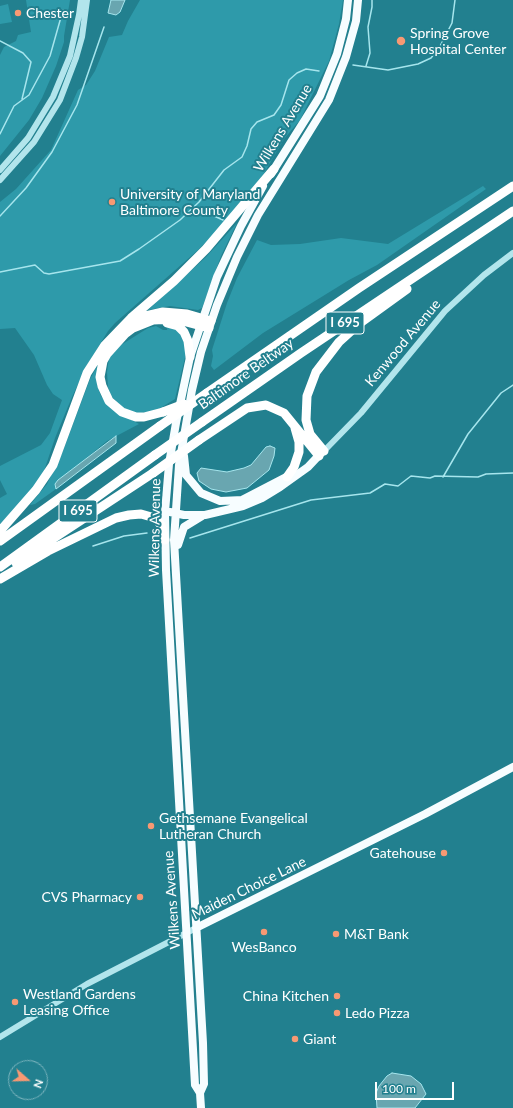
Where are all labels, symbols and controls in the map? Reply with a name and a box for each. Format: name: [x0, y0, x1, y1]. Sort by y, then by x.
place label: Chester: [26, 5, 74, 21]
marker: Chester: [13, 8, 23, 18]
place label: Spring Grove Hospital Center: [410, 25, 506, 58]
marker: Spring Grove Hospital Center: [395, 35, 407, 47]
street label: Wilkens Avenue: [250, 81, 316, 175]
place label: University of Maryland Baltimore County: [120, 186, 260, 218]
marker: University of Maryland Baltimore County: [107, 197, 117, 207]
street label: Kenwood Avenue: [362, 296, 444, 390]
road number: I 695: [326, 312, 364, 334]
street label: Baltimore Beltway: [195, 335, 297, 413]
street label: Wilkens Avenue: [146, 478, 164, 578]
road number: I 695: [59, 500, 97, 522]
place label: Gethsemane Evangelical Lutheran Church: [159, 810, 308, 842]
marker: Gethsemane Evangelical Lutheran Church: [146, 821, 156, 831]
place label: Gatehouse: [370, 845, 436, 861]
marker: Gatehouse: [439, 848, 449, 858]
street label: Wilkens Avenue: [160, 850, 184, 950]
street label: Maiden Choice Lane: [189, 853, 309, 923]
place label: CVS Pharmacy: [42, 889, 132, 905]
marker: CVS Pharmacy: [135, 892, 145, 902]
place label: M&T Bank: [344, 926, 409, 942]
marker: WesBanco: [259, 927, 269, 937]
marker: M&T Bank: [331, 929, 341, 939]
place label: WesBanco: [231, 939, 297, 955]
place label: Westland Gardens Leasing Office: [23, 986, 136, 1018]
place label: China Kitchen: [243, 988, 329, 1004]
marker: China Kitchen: [332, 991, 342, 1001]
marker: Westland Gardens Leasing Office: [10, 997, 20, 1007]
place label: Ledo Pizza: [345, 1005, 410, 1021]
marker: Ledo Pizza: [332, 1008, 342, 1018]
place label: Giant: [303, 1031, 336, 1047]
marker: Giant: [290, 1034, 300, 1044]
north arrow: [8, 1060, 48, 1100]
scale bar: [377, 1074, 456, 1100]
text: N: [31, 1078, 46, 1090]
text: 100 m: [382, 1081, 416, 1096]

